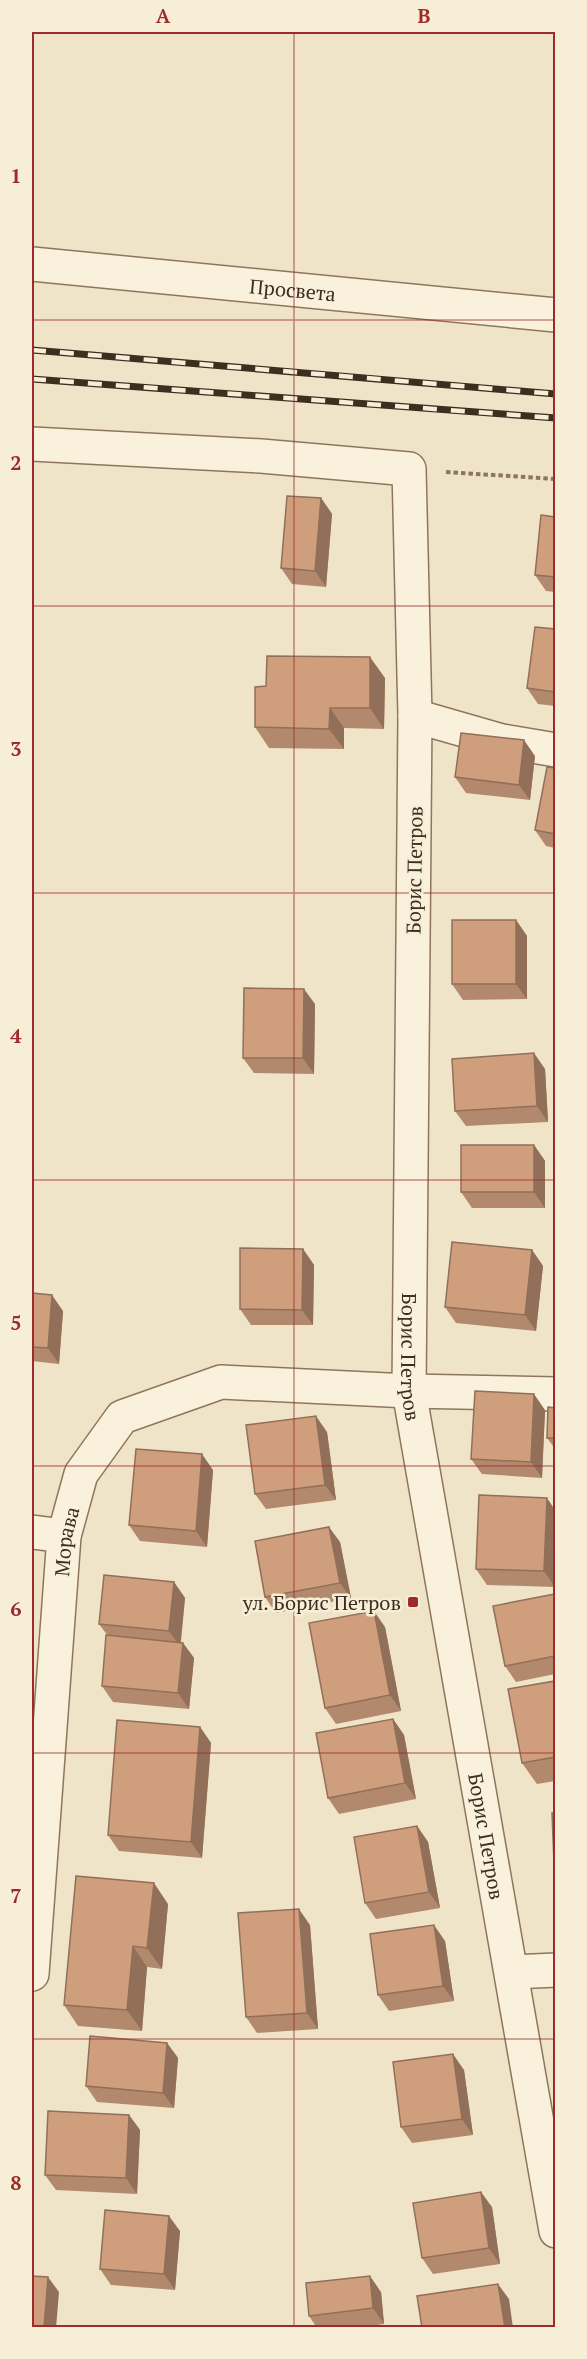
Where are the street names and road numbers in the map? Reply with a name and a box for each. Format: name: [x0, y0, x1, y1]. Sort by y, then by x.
street label: Просвета: [248, 272, 337, 307]
street label: Борис Петров: [399, 806, 429, 934]
street label: Борис Петров: [395, 1293, 427, 1423]
street label: Морава: [48, 1503, 85, 1577]
street label: Борис Петров: [463, 1771, 511, 1902]

